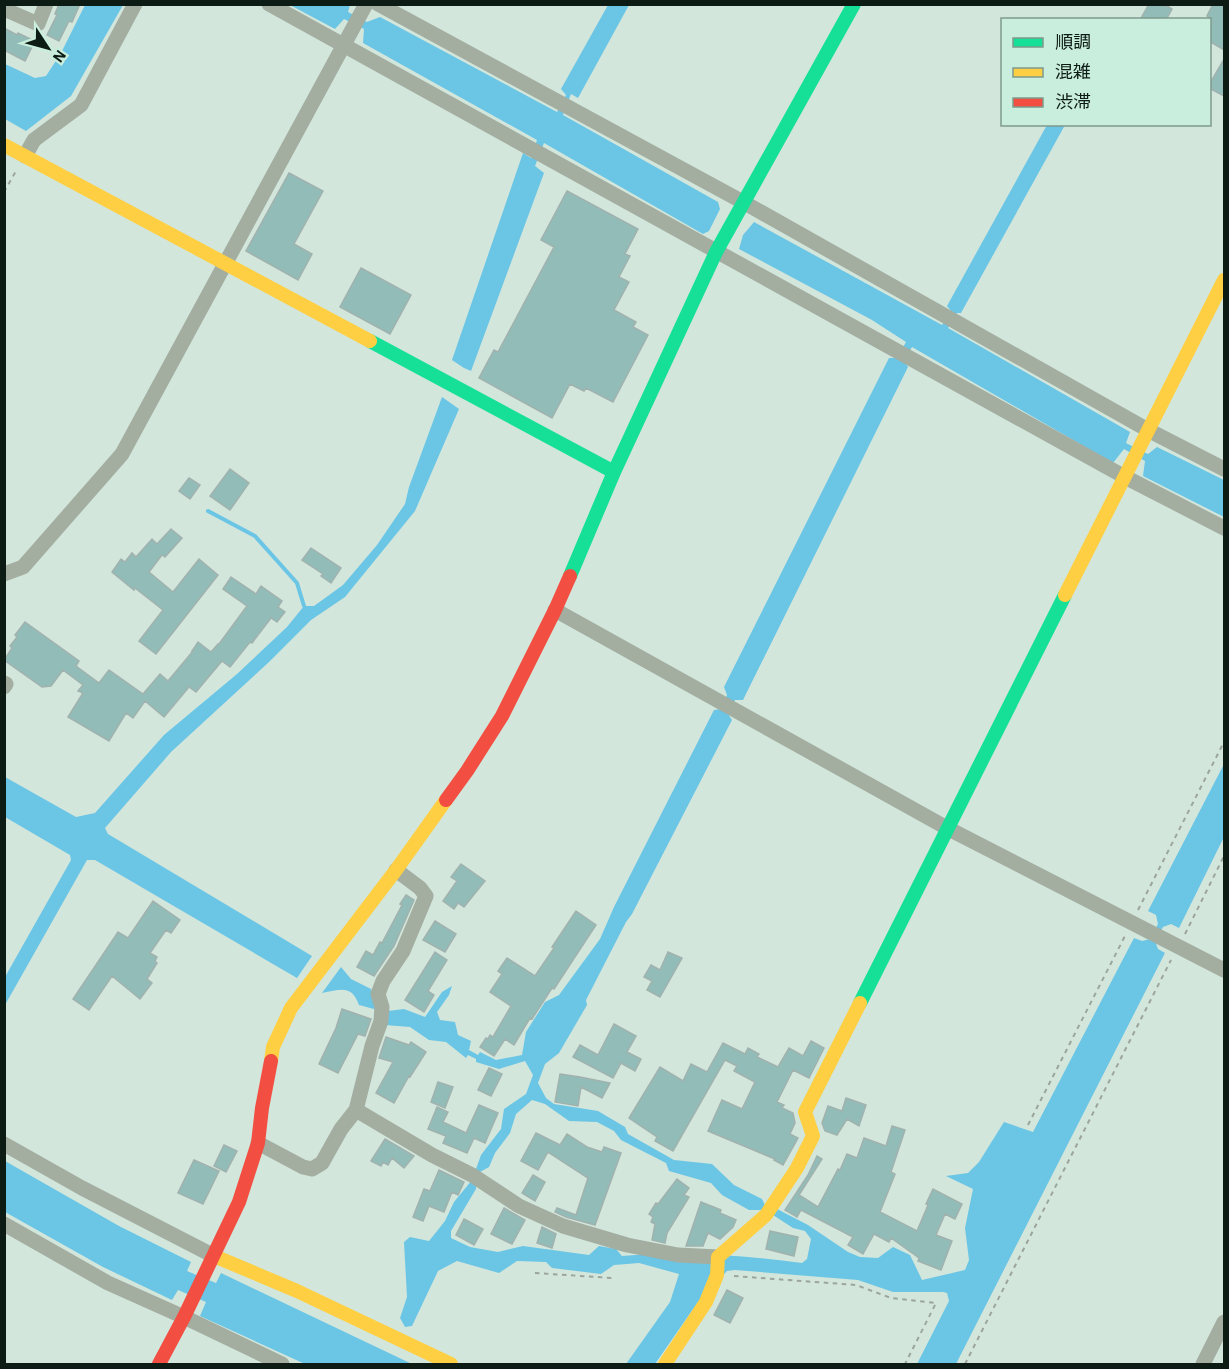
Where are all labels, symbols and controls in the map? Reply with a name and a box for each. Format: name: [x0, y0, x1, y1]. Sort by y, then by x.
north arrow: [18, 18, 78, 78]
legend: [1001, 18, 1211, 126]
text: 順調: [1055, 34, 1091, 52]
text: N: [50, 47, 69, 65]
text: 混雑: [1055, 62, 1091, 82]
text: 渋滞: [1055, 93, 1091, 112]

